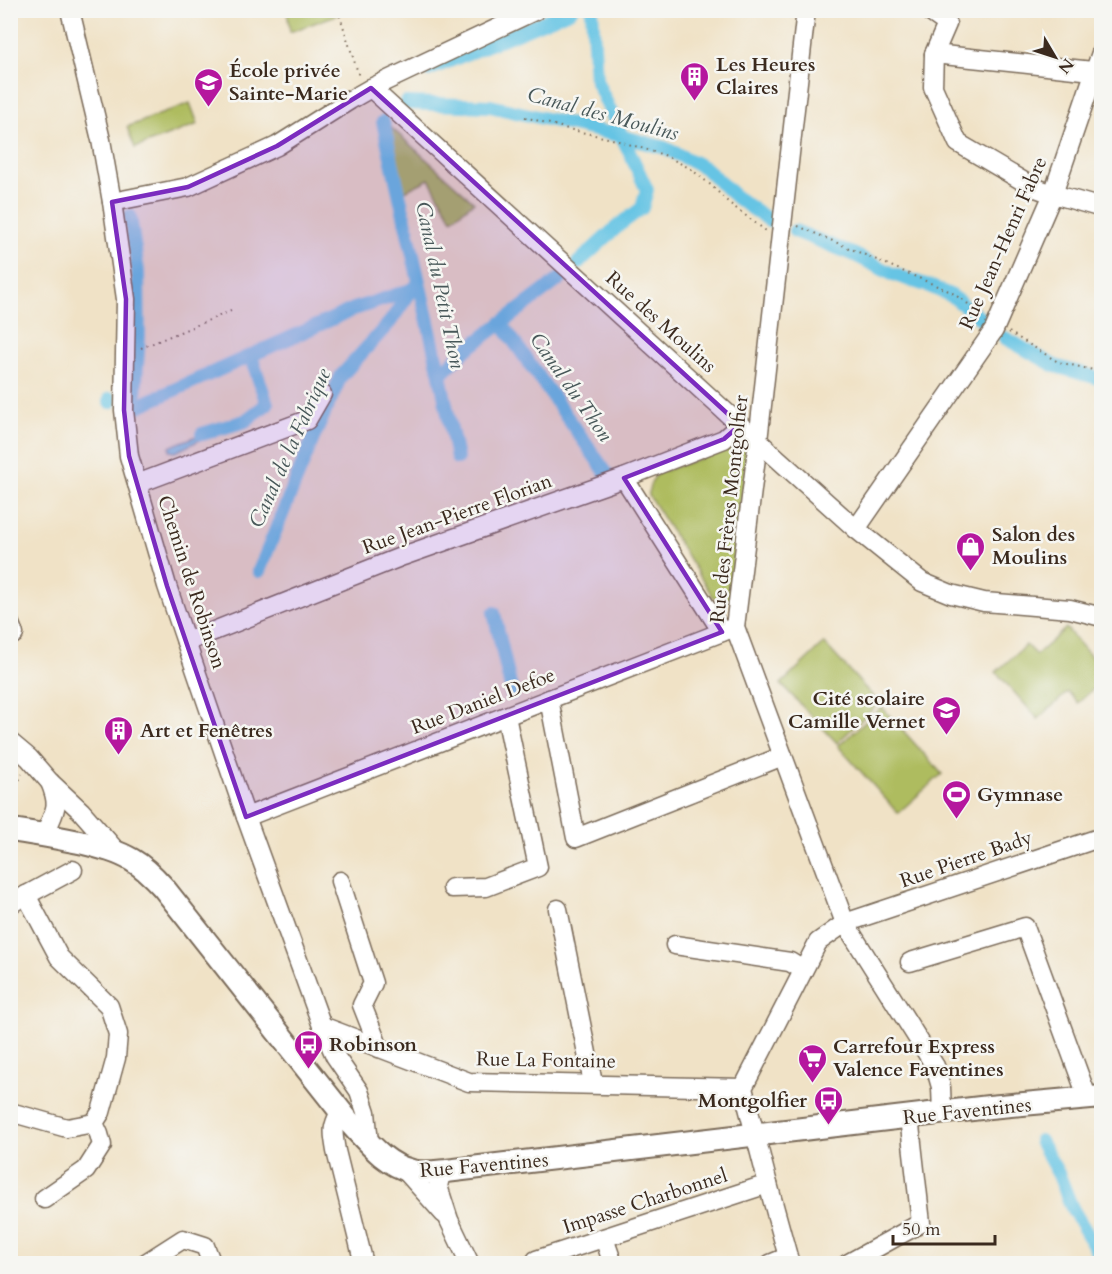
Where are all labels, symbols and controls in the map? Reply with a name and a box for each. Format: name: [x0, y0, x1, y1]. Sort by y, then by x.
north arrow: [1025, 27, 1085, 87]
place label: Les Heures Claires: [716, 51, 815, 101]
text: N: [1053, 53, 1079, 78]
place label: École privée Sainte-Marie: [229, 57, 348, 107]
building icon: Les Heures Claires: [679, 60, 711, 102]
school or university icon: École privée Sainte-Marie: [192, 66, 224, 108]
water label: Canal des Moulins: [524, 80, 682, 148]
street label: Rue Jean-Henri Fabre: [953, 152, 1053, 334]
water label: Canal du Petit Thon: [408, 199, 472, 372]
street label: Rue des Moulins: [600, 265, 722, 379]
water label: Canal du Thon: [523, 327, 620, 448]
water label: Canal de la Fabrique: [242, 363, 338, 532]
street label: Rue des Frères Montgolfier: [704, 393, 754, 624]
street label: Rue Jean-Pierre Florian: [358, 467, 556, 561]
street label: Chemin de Robinson: [151, 492, 233, 673]
place label: Salon des Moulins: [992, 521, 1075, 571]
shop icon: Salon des Moulins: [955, 530, 987, 572]
street label: Rue Daniel Defoe: [407, 661, 559, 741]
place label: Cité scolaire Camille Vernet: [788, 685, 925, 735]
school or university icon: Cité scolaire Camille Vernet: [930, 694, 962, 736]
building icon: Art et Fenêtres: [103, 714, 135, 756]
place label: Art et Fenêtres: [140, 717, 273, 744]
sports icon: Gymnase: [940, 778, 972, 820]
place label: Gymnase: [977, 781, 1063, 808]
street label: Rue Pierre Bady: [896, 824, 1036, 894]
bus stop icon: Robinson: [292, 1028, 324, 1070]
place label: Robinson: [329, 1031, 417, 1058]
place label: Carrefour Express Valence Faventines: [833, 1033, 1004, 1083]
supermarket icon: Carrefour Express Valence Faventines: [796, 1042, 828, 1084]
street label: Rue La Fontaine: [476, 1045, 616, 1075]
bus stop icon: Montgolfier: [812, 1084, 844, 1126]
place label: Montgolfier: [698, 1087, 808, 1114]
street label: Rue Faventines: [901, 1091, 1033, 1131]
street label: Rue Faventines: [419, 1146, 549, 1184]
street label: Impasse Charbonnel: [559, 1162, 731, 1240]
scale bar: [893, 1208, 995, 1246]
text: 50 m: [902, 1217, 941, 1242]

